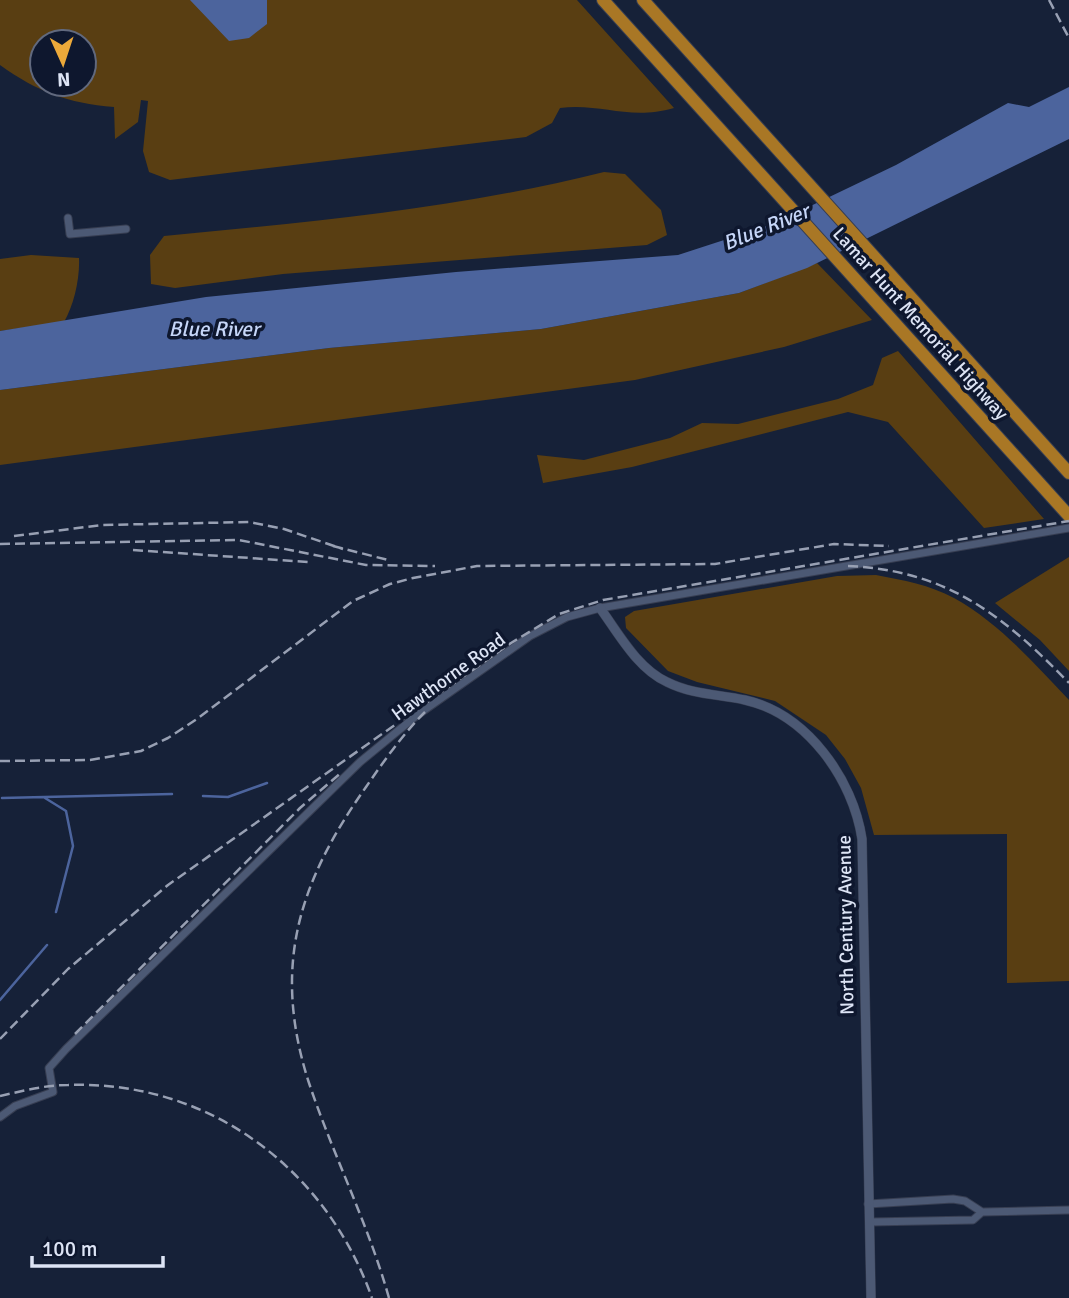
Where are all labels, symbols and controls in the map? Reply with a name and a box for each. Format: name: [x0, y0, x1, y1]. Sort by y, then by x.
north arrow: [28, 28, 98, 98]
text: N: [57, 67, 71, 91]
water label: Blue River: [719, 197, 816, 256]
street label: Lamar Hunt Memorial Highway: [827, 222, 1013, 425]
water label: Blue River: [169, 316, 263, 342]
street label: Hawthorne Road: [387, 627, 510, 726]
street label: North Century Avenue: [832, 835, 860, 1015]
scale bar: [32, 1224, 163, 1268]
text: 100 m: [42, 1236, 97, 1262]

